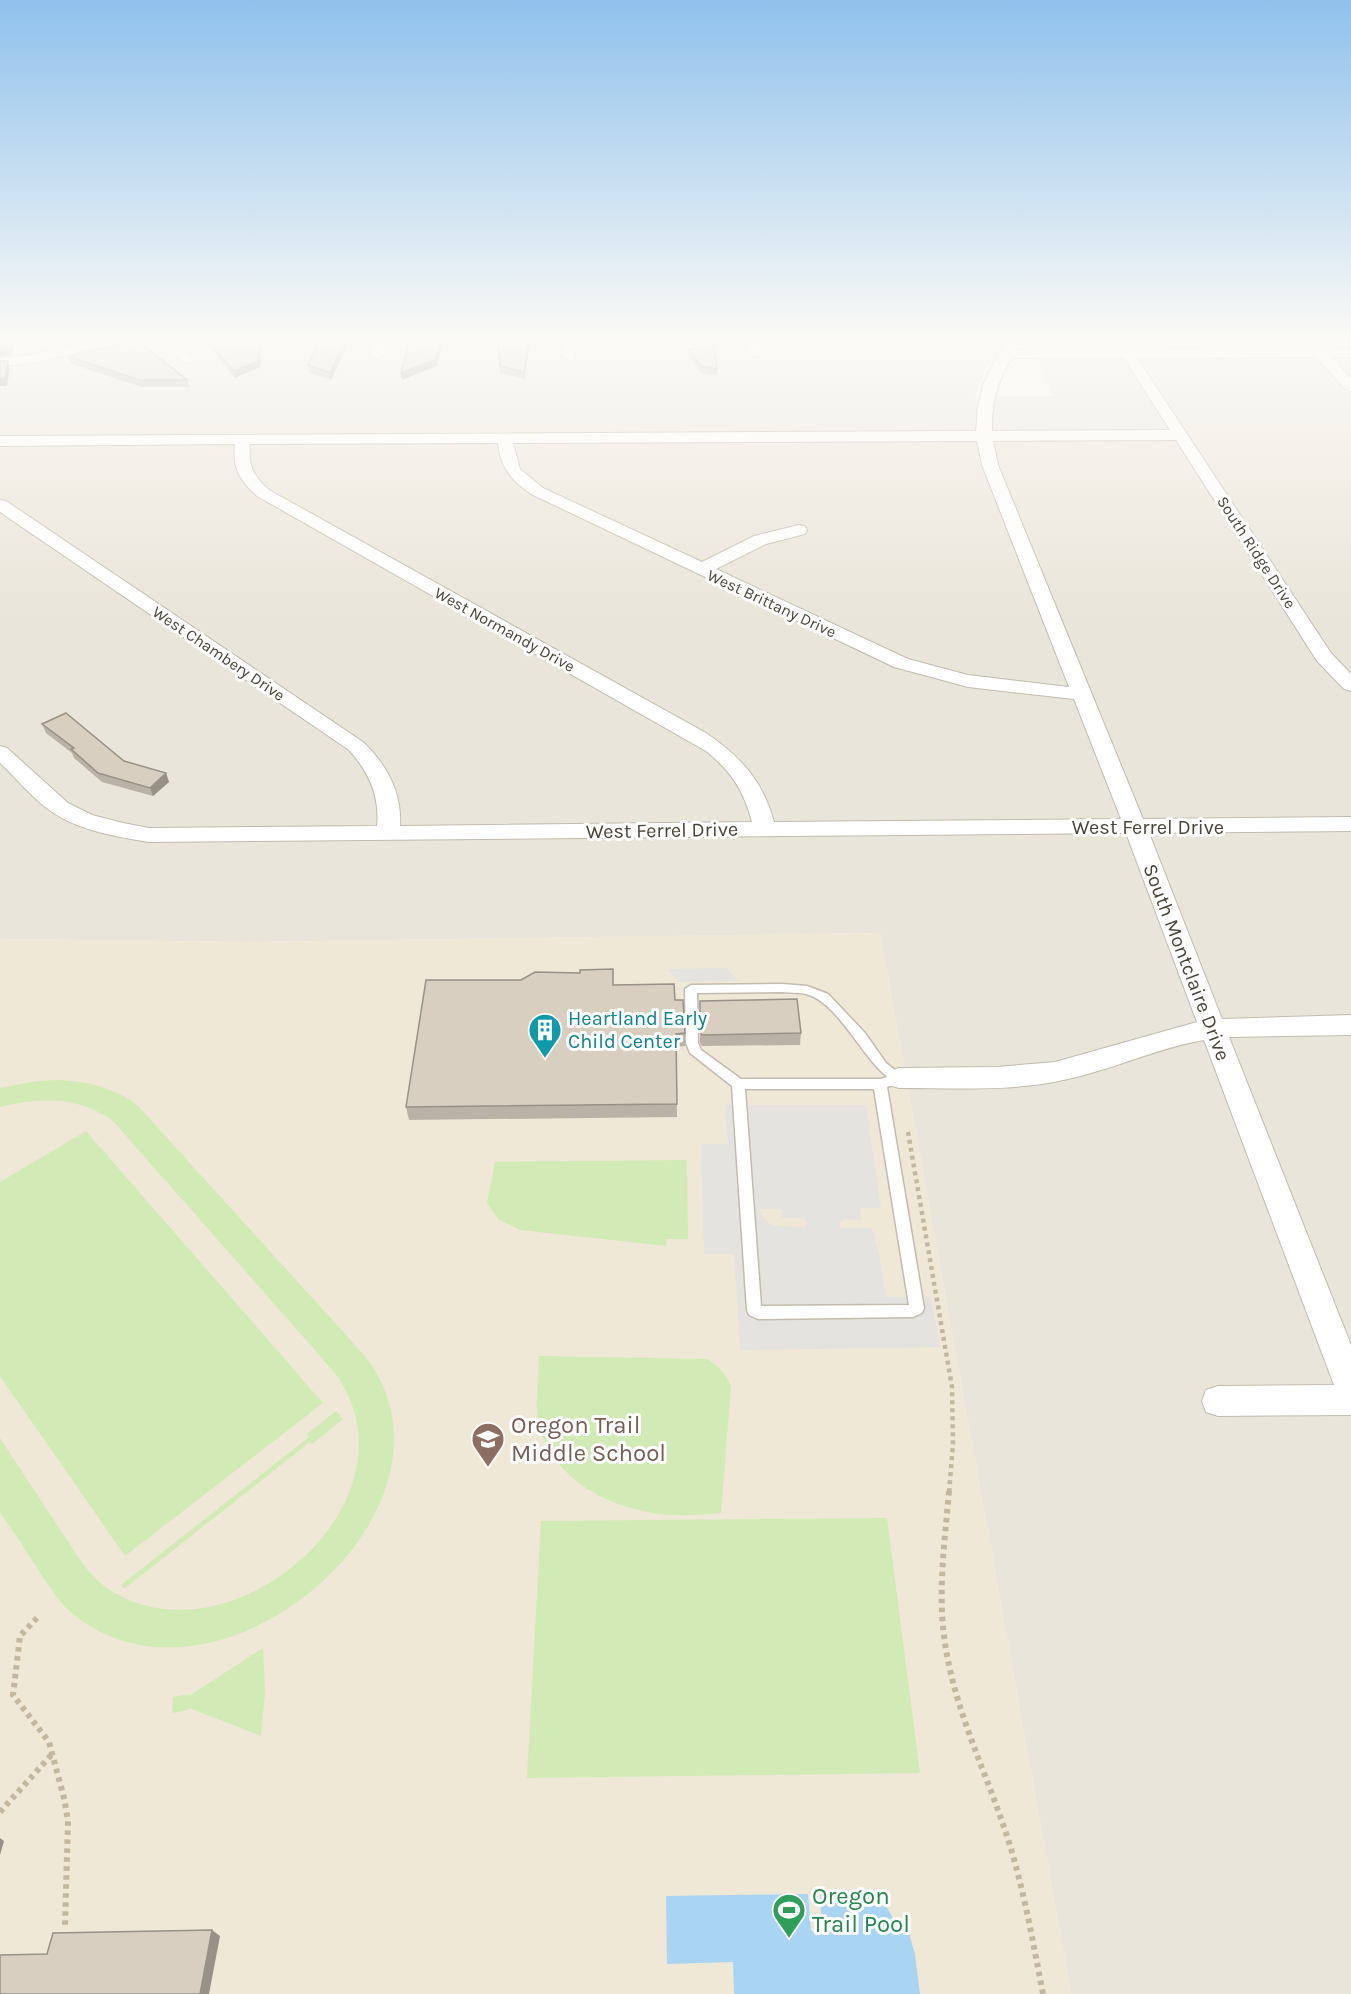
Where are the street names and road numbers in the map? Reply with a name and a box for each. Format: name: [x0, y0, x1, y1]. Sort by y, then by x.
street label: South Ridge Drive: [1213, 493, 1300, 612]
street label: West Brittany Drive: [704, 565, 839, 642]
street label: West Normandy Drive: [431, 583, 578, 676]
street label: West Chambery Drive: [149, 602, 289, 705]
street label: West Ferrel Drive: [1072, 816, 1224, 839]
street label: West Ferrel Drive: [586, 818, 738, 843]
street label: South Montclaire Drive: [1138, 861, 1235, 1064]

